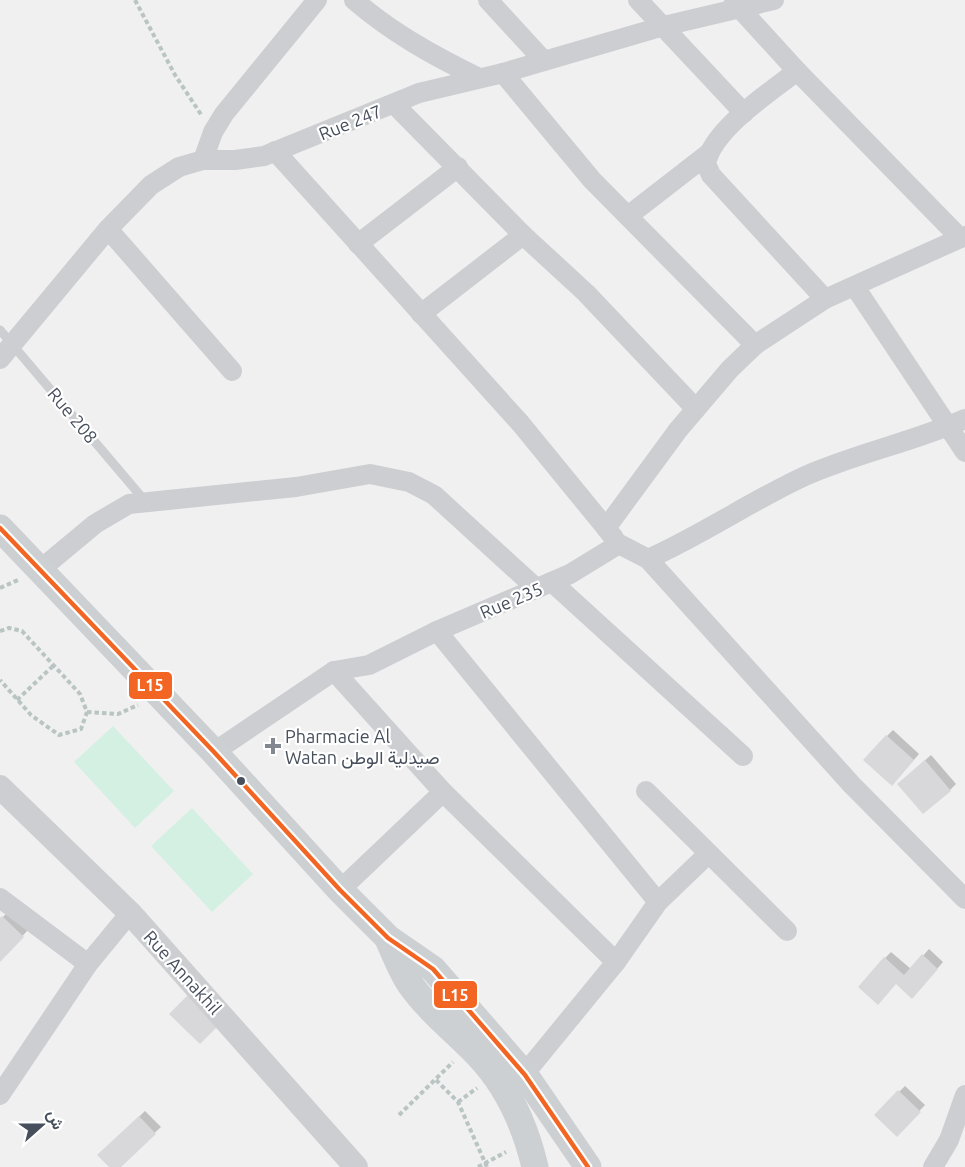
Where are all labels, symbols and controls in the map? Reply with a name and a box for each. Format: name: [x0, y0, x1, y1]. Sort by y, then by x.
street label: Rue 247: [316, 100, 384, 144]
street label: Rue 208: [44, 383, 102, 447]
street label: Rue 235: [477, 578, 545, 622]
line badge: L15: [128, 671, 173, 700]
text: L15: [137, 676, 163, 694]
place label: Pharmacie Al Watan صيدلية الوطن: [285, 726, 440, 769]
marker: Pharmacie Al Watan صيدلية الوطن: [266, 739, 280, 753]
unlabelled marker: [235, 775, 247, 787]
street label: Rue Annakhil: [140, 926, 226, 1018]
line badge: L15: [433, 980, 478, 1009]
text: L15: [442, 986, 468, 1004]
north arrow: [12, 1095, 72, 1155]
text: ش: [43, 1107, 68, 1132]

